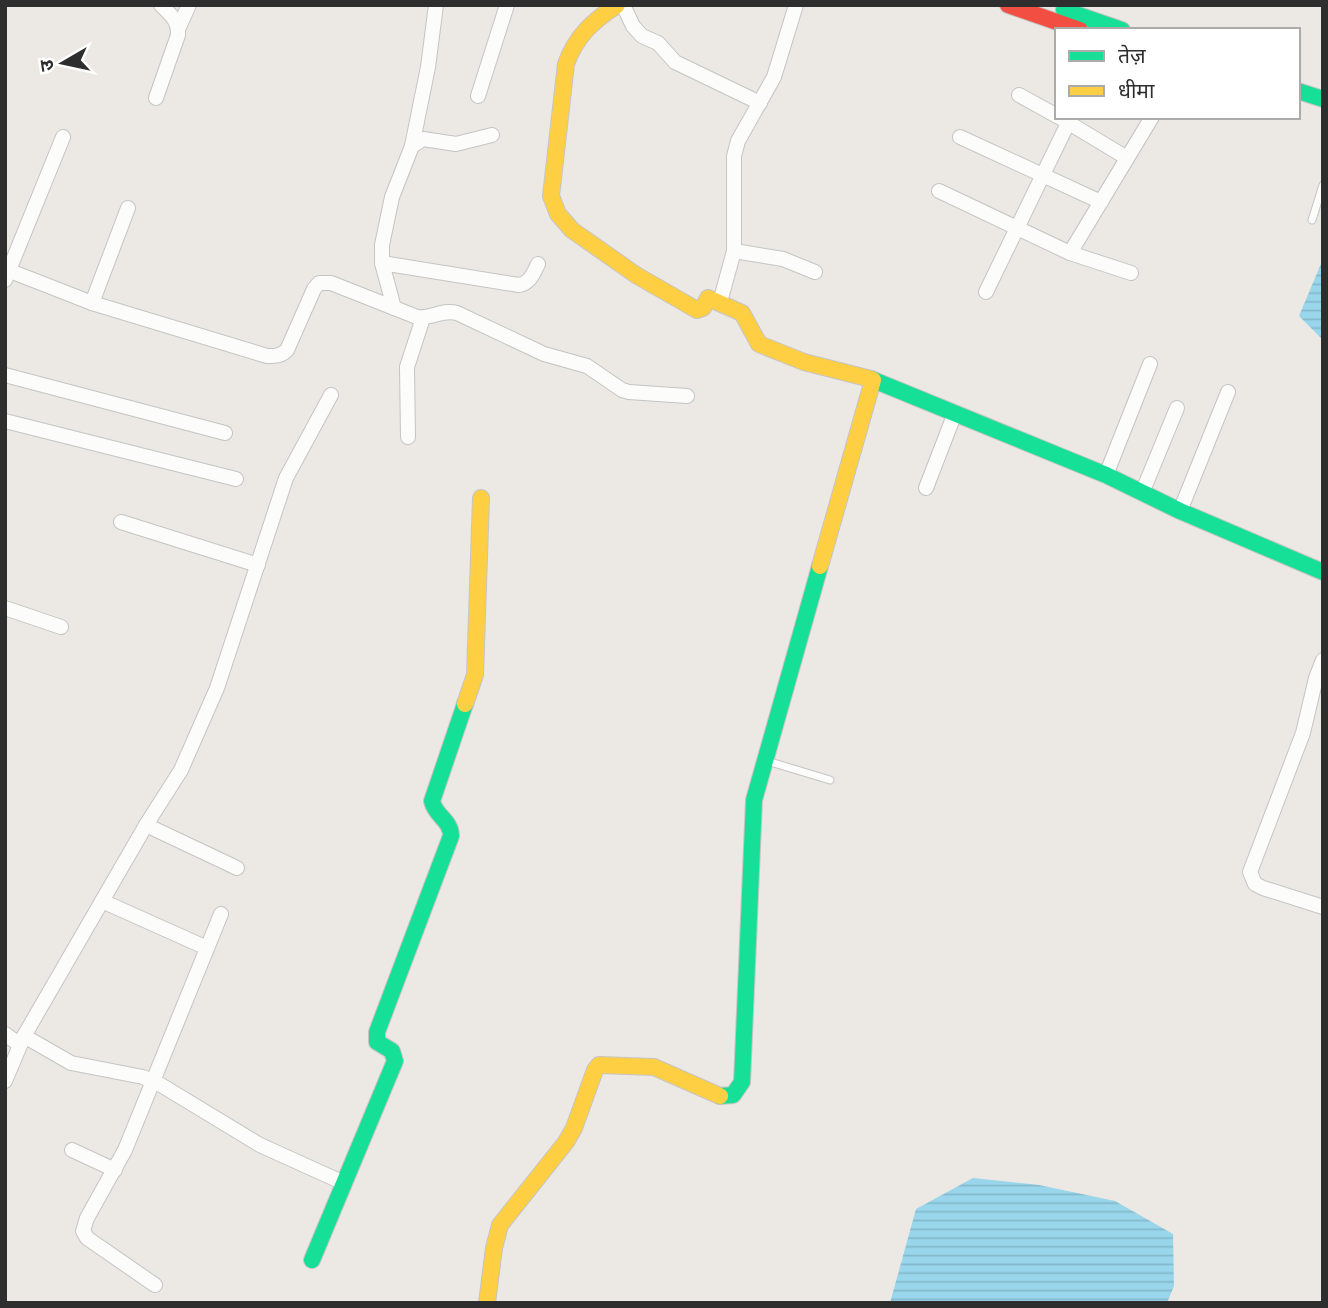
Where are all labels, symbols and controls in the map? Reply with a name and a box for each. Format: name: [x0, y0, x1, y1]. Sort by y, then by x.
north arrow: [28, 28, 98, 98]
legend: [1055, 28, 1300, 119]
text: तेज़: [1118, 44, 1146, 68]
text: उ: [34, 58, 58, 73]
text: धीमा: [1118, 79, 1155, 103]

